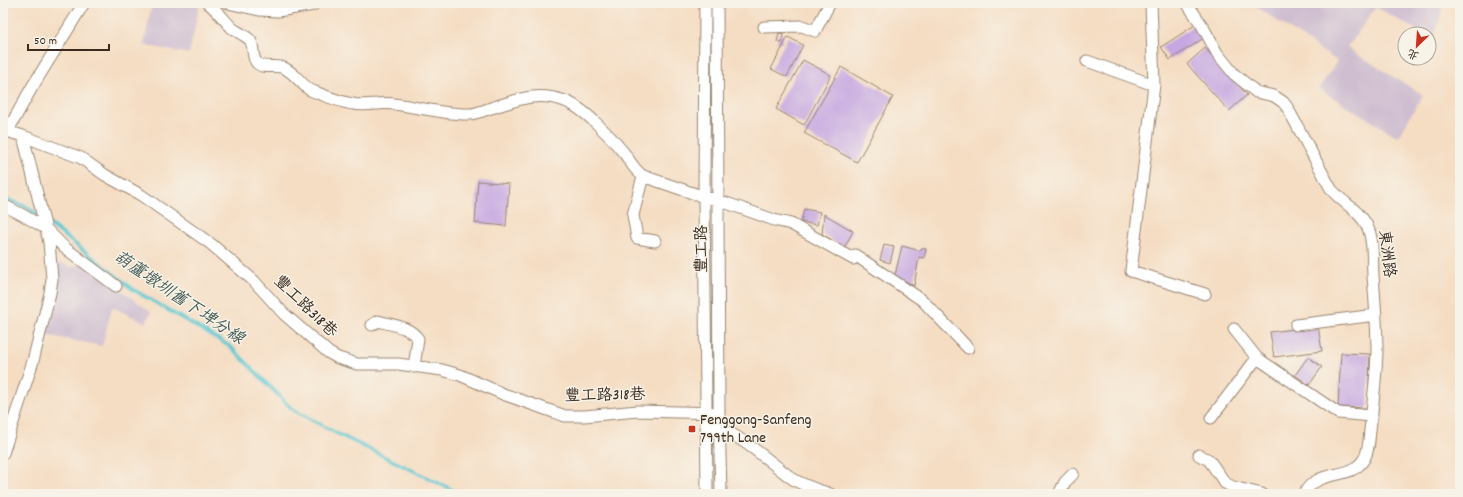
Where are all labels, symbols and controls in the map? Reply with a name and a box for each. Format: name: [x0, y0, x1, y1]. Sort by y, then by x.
scale bar: [28, 26, 109, 52]
north arrow: [1397, 26, 1437, 66]
text: 50 m: [34, 33, 57, 50]
text: 北: [1405, 44, 1422, 63]
street label: 豐工路: [691, 225, 714, 273]
street label: 東洲路: [1372, 229, 1400, 279]
water label: 葫蘆墩圳舊下埤分線: [108, 246, 249, 352]
street label: 豐工路318巷: [268, 271, 342, 343]
street label: 豐工路318巷: [564, 384, 646, 408]
place label: Fenggong-Sanfeng 799th Lane: [700, 409, 812, 450]
marker: Fenggong-Sanfeng 799th Lane: [687, 424, 697, 434]

